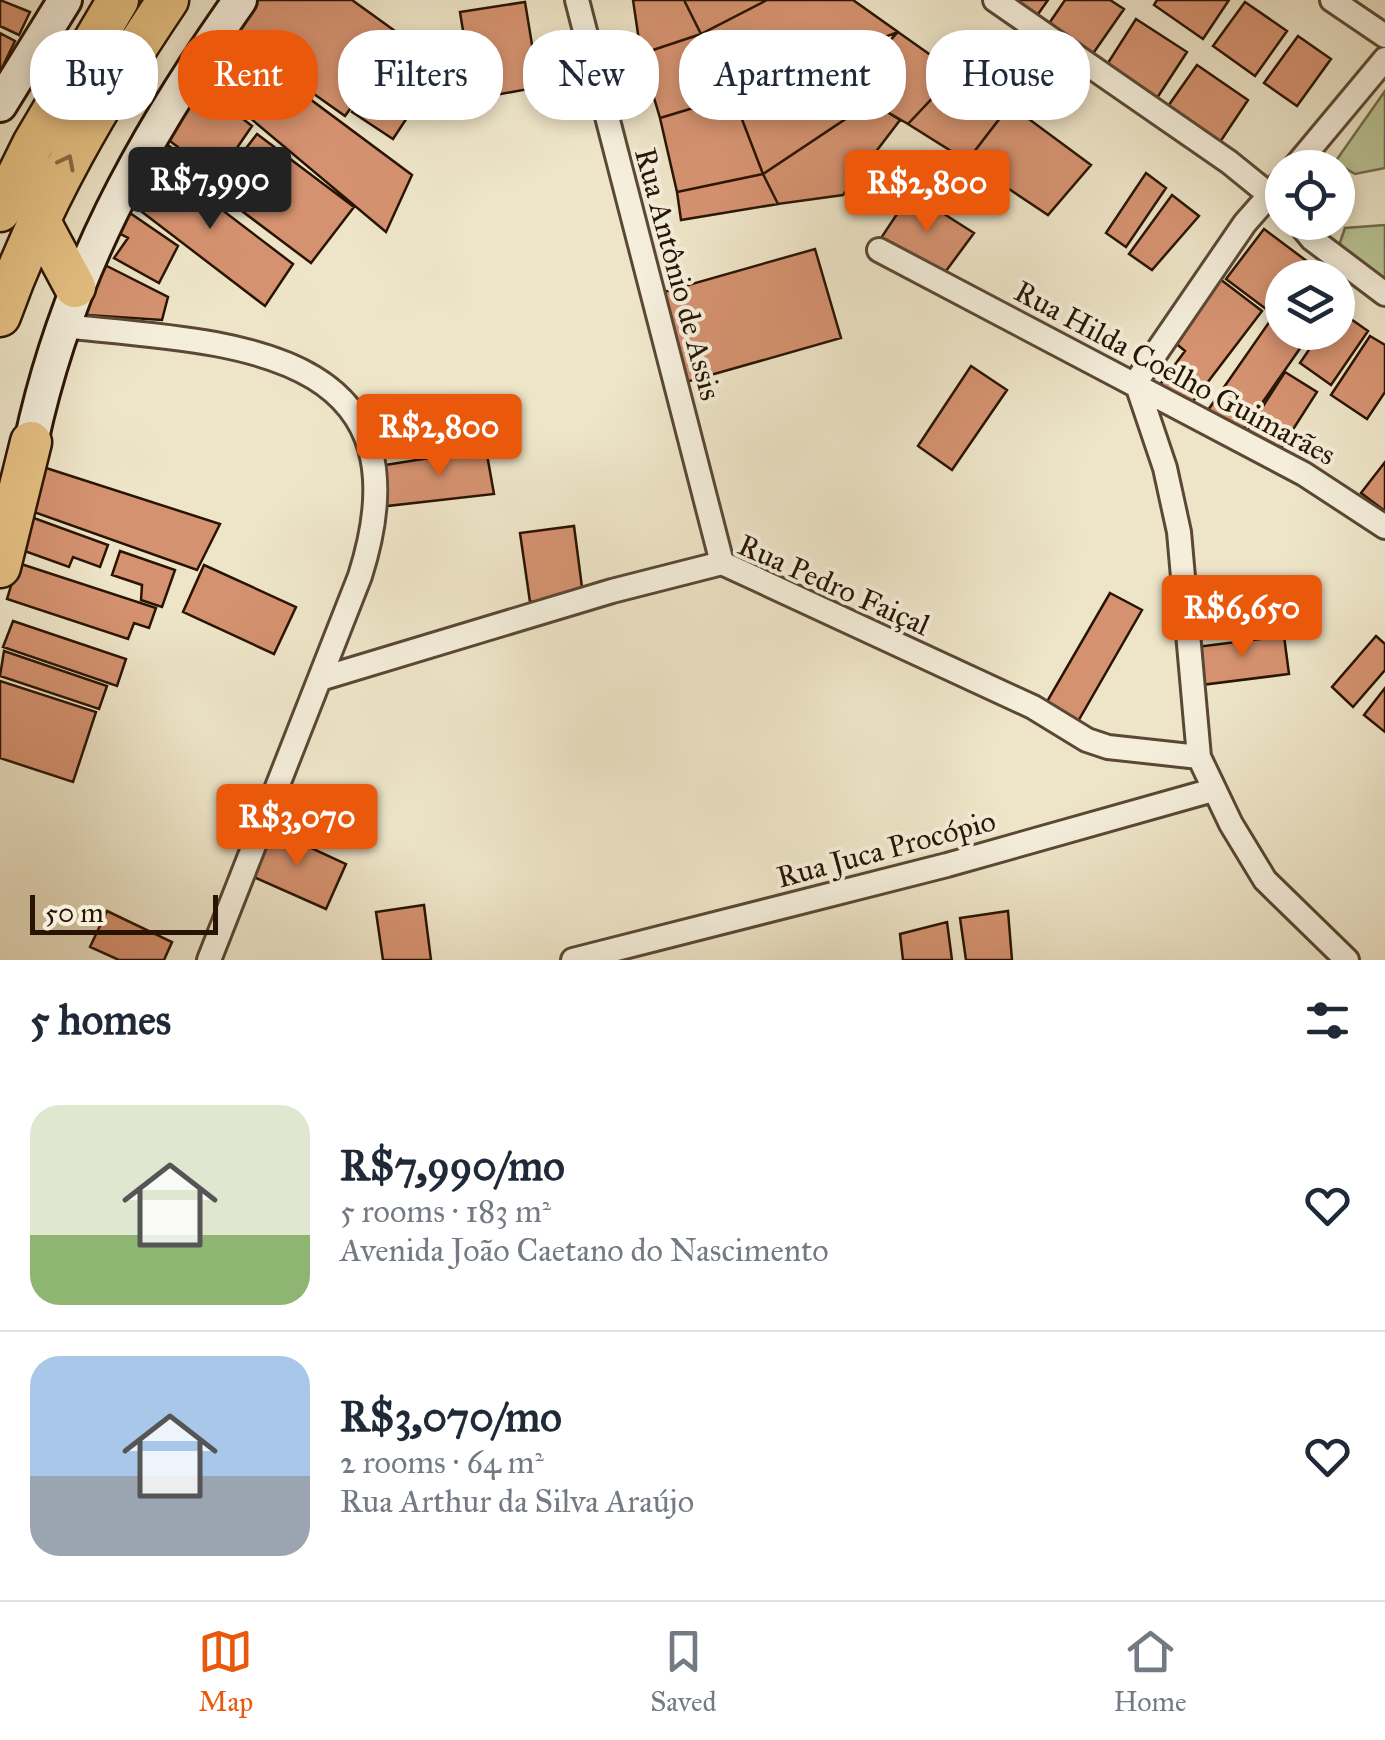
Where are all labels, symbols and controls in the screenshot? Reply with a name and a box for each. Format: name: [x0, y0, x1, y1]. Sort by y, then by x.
chip: Buy: [30, 30, 158, 120]
chip: Rent: [178, 30, 318, 120]
chip: Filters: [338, 30, 503, 120]
chip: New: [523, 30, 659, 120]
chip: Apartment: [679, 30, 906, 120]
chip: House: [926, 30, 1090, 120]
street label: Rua Antônio de Assis: [627, 144, 729, 404]
pin: R$7,990: [118, 147, 302, 232]
pin: R$2,800: [835, 150, 1019, 235]
map controls: [1265, 150, 1355, 350]
button: locate: [1265, 150, 1355, 240]
one-way arrow: [55, 155, 74, 173]
text: R$7,990: [150, 160, 270, 199]
text: R$2,800: [867, 163, 987, 202]
button: layers: [1265, 260, 1355, 350]
street label: Rua Hilda Coelho Guimarães: [1008, 273, 1342, 473]
pin: R$2,800: [347, 394, 531, 479]
text: R$2,800: [379, 407, 499, 446]
street label: Rua Pedro Faiçal: [733, 527, 936, 644]
pin: R$6,650: [1150, 575, 1334, 660]
text: R$6,650: [1184, 588, 1300, 627]
pin: R$3,070: [205, 784, 389, 869]
text: R$3,070: [238, 797, 356, 836]
street label: Rua Juca Procópio: [773, 802, 999, 896]
scale bar: [30, 890, 218, 934]
text: 50 m: [45, 895, 104, 930]
icon: filters: [1300, 993, 1355, 1048]
text: 5 homes: [30, 994, 171, 1046]
text: R$7,990/mo: [340, 1140, 565, 1192]
icon: home: [110, 1145, 230, 1265]
icon: heart: [1300, 1178, 1355, 1233]
text: 5 rooms · 183 m²: [340, 1192, 551, 1231]
text: Avenida João Caetano do Nascimento: [340, 1231, 829, 1270]
text: R$3,070/mo: [340, 1391, 562, 1443]
icon: home: [110, 1396, 230, 1516]
icon: heart: [1300, 1429, 1355, 1484]
text: 2 rooms · 64 m²: [340, 1443, 544, 1482]
text: Rua Arthur da Silva Araújo: [340, 1482, 694, 1521]
tab: Map: [198, 1624, 253, 1719]
tab: Saved: [650, 1624, 717, 1719]
tab: Home: [1113, 1624, 1187, 1719]

